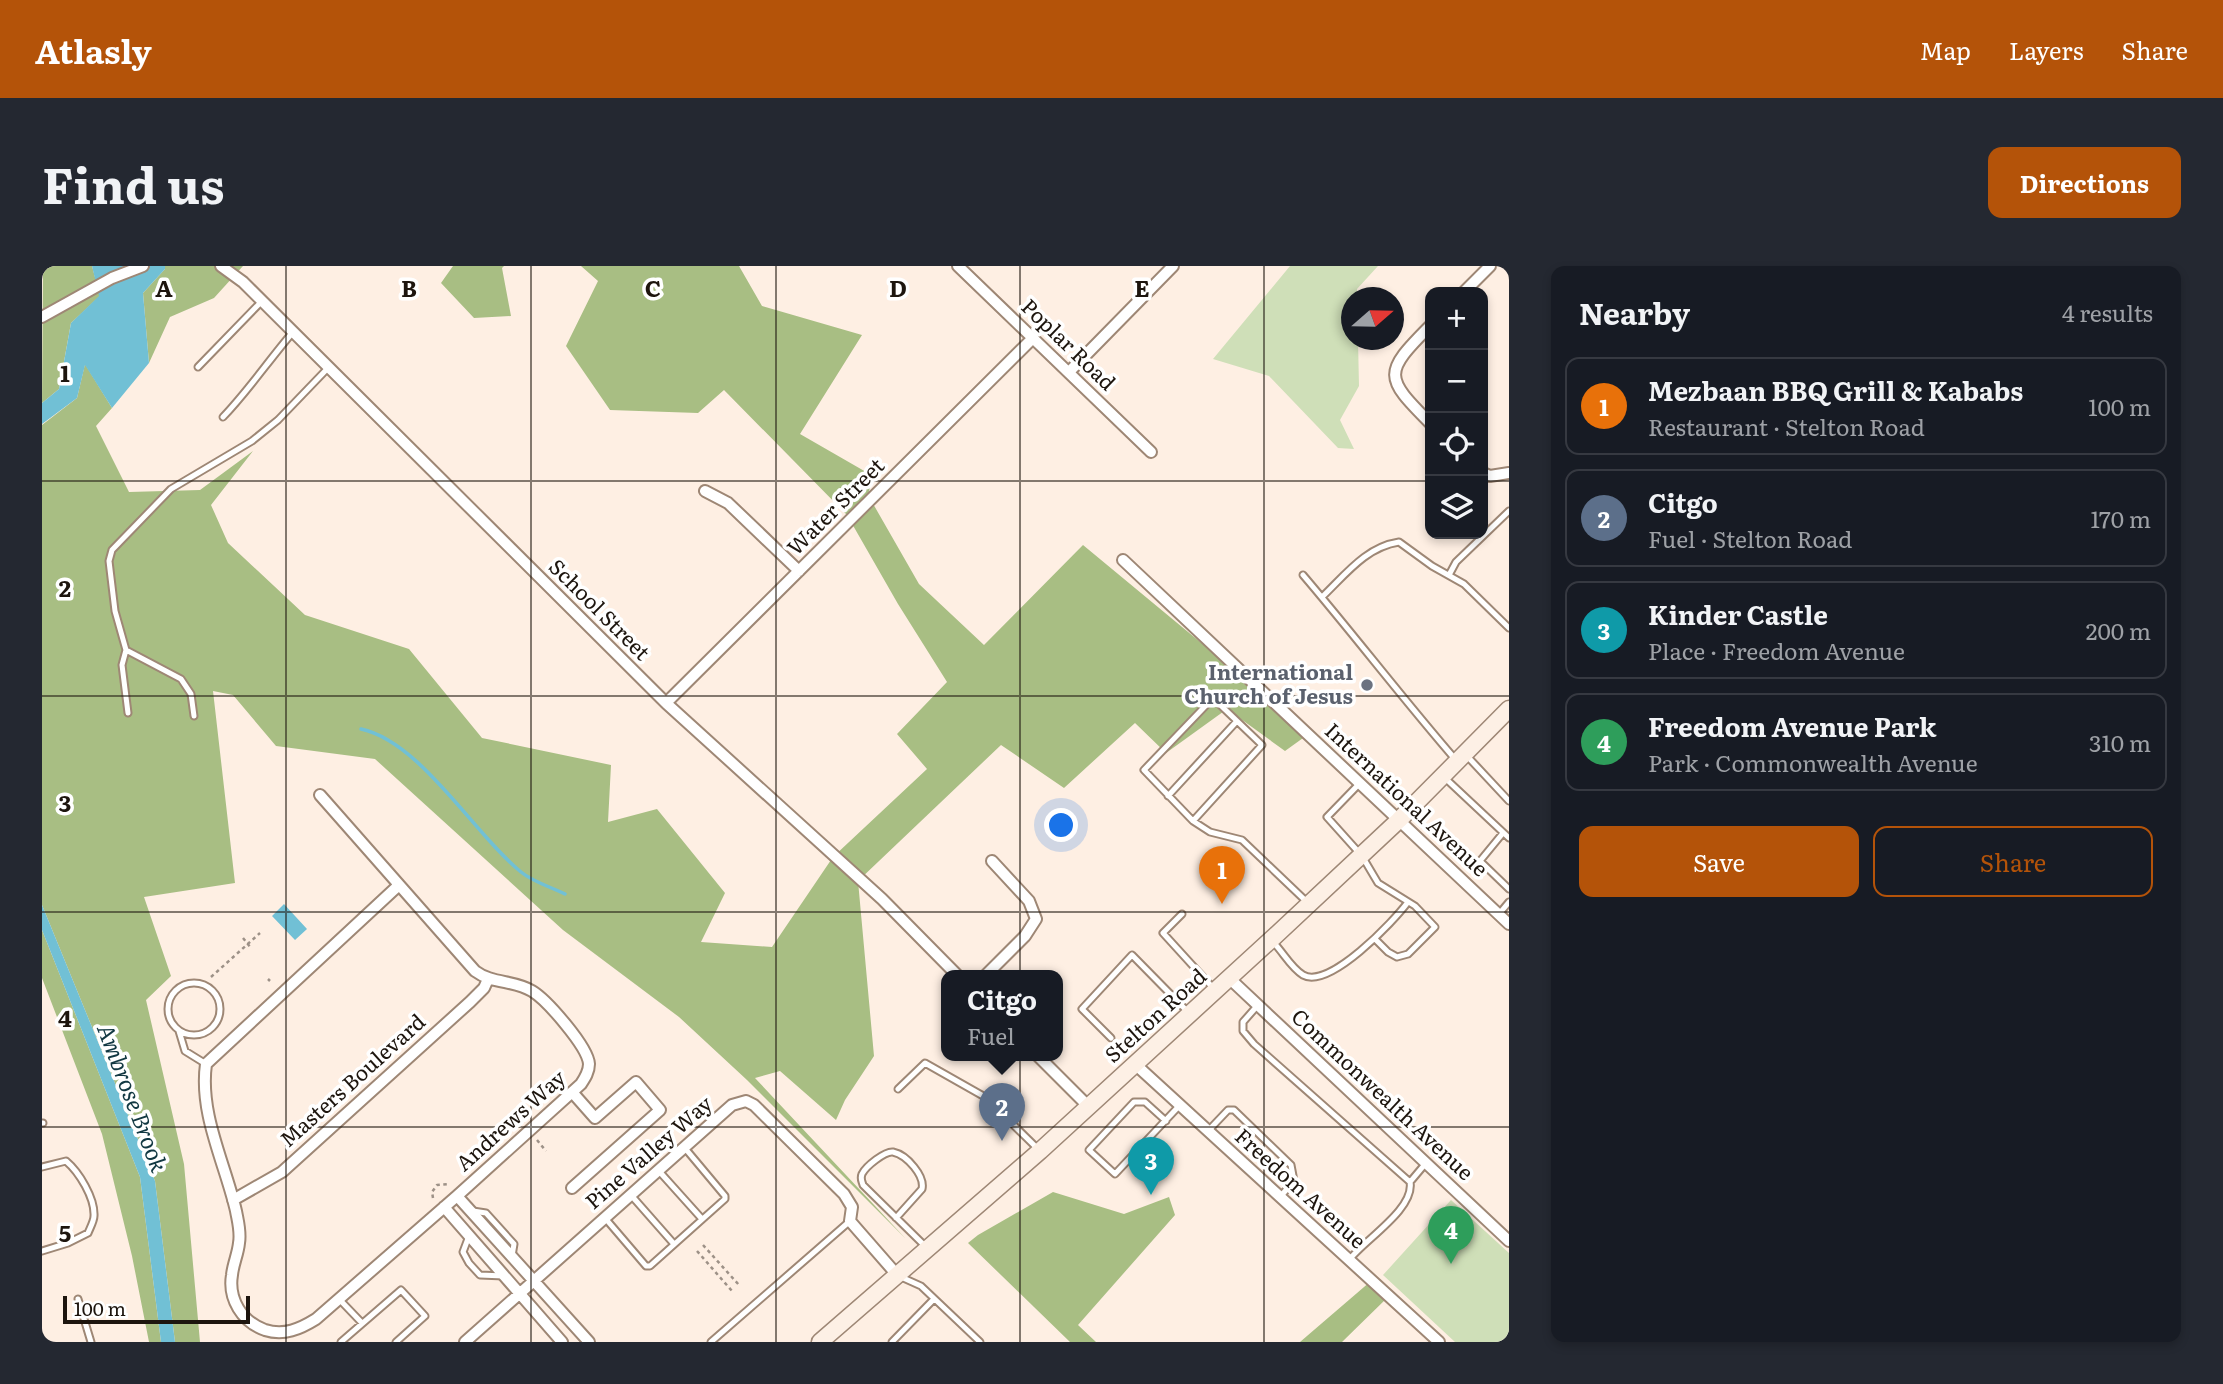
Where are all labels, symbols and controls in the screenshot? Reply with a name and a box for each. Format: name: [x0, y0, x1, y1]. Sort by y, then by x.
text: Atlasly: [35, 25, 152, 74]
text: Map: [1920, 32, 1971, 67]
text: Layers: [2009, 32, 2083, 67]
text: Share: [2121, 32, 2188, 67]
text: Find us: [42, 146, 225, 219]
button: Directions: [1988, 147, 2181, 218]
text: A: [155, 270, 173, 304]
text: B: [401, 270, 417, 304]
text: C: [645, 270, 661, 304]
text: D: [889, 270, 907, 304]
text: E: [1134, 270, 1150, 304]
north arrow: [1341, 287, 1404, 350]
map controls: [1425, 287, 1488, 539]
button: +: [1425, 287, 1488, 350]
street label: Poplar Road: [1016, 290, 1124, 396]
text: Nearby: [1579, 290, 1690, 334]
text: 4 results: [2062, 295, 2153, 329]
button: −: [1425, 350, 1488, 413]
text: 1: [60, 355, 70, 389]
text: Mezbaan BBQ Grill & Kababs: [1648, 370, 2023, 409]
text: 1: [1599, 389, 1609, 423]
text: 100 m: [2088, 389, 2151, 423]
text: Restaurant · Stelton Road: [1648, 409, 1925, 443]
button: locate: [1425, 413, 1488, 476]
street label: Water Street: [779, 449, 890, 561]
button: layers: [1425, 476, 1488, 539]
text: Citgo: [1648, 482, 1718, 521]
text: 2: [1598, 501, 1610, 535]
text: 170 m: [2090, 501, 2151, 535]
text: Fuel · Stelton Road: [1648, 521, 1852, 555]
street label: School Street: [543, 551, 659, 666]
text: 2: [59, 570, 71, 604]
text: Kinder Castle: [1648, 594, 1828, 633]
text: 3: [1598, 613, 1610, 647]
text: 200 m: [2086, 613, 2151, 647]
text: Place · Freedom Avenue: [1648, 633, 1905, 667]
place label: International Church of Jesus: [1184, 655, 1353, 710]
marker: International Church of Jesus: [1359, 677, 1375, 693]
text: Freedom Avenue Park: [1648, 706, 1937, 745]
street label: International Avenue: [1319, 714, 1496, 882]
text: 4: [1597, 725, 1611, 759]
text: 310 m: [2089, 725, 2151, 759]
text: Park · Commonwealth Avenue: [1648, 745, 1978, 779]
text: 3: [59, 785, 71, 819]
your location: [1044, 808, 1078, 842]
button: Save: [1579, 826, 1859, 897]
button: Share: [1873, 826, 2153, 897]
pin: 1: [1199, 846, 1245, 904]
street label: Stelton Road: [1097, 960, 1212, 1068]
popup: [941, 970, 1063, 1061]
text: Citgo: [967, 979, 1037, 1018]
text: 4: [58, 1000, 72, 1034]
street label: Commonwealth Avenue: [1286, 1000, 1482, 1186]
street label: Masters Boulevard: [272, 1005, 431, 1153]
water label: Ambrose Brook: [90, 1018, 178, 1177]
text: Fuel: [967, 1018, 1015, 1052]
street label: Andrews Way: [447, 1061, 572, 1177]
pin: 2: [979, 1083, 1025, 1141]
street label: Pine Valley Way: [577, 1087, 718, 1215]
street label: Freedom Avenue: [1229, 1120, 1374, 1255]
pin: 3: [1128, 1137, 1174, 1195]
pin: 4: [1428, 1206, 1474, 1264]
text: 5: [59, 1215, 71, 1249]
scale bar: [63, 1293, 250, 1325]
text: 100 m: [74, 1294, 126, 1322]

